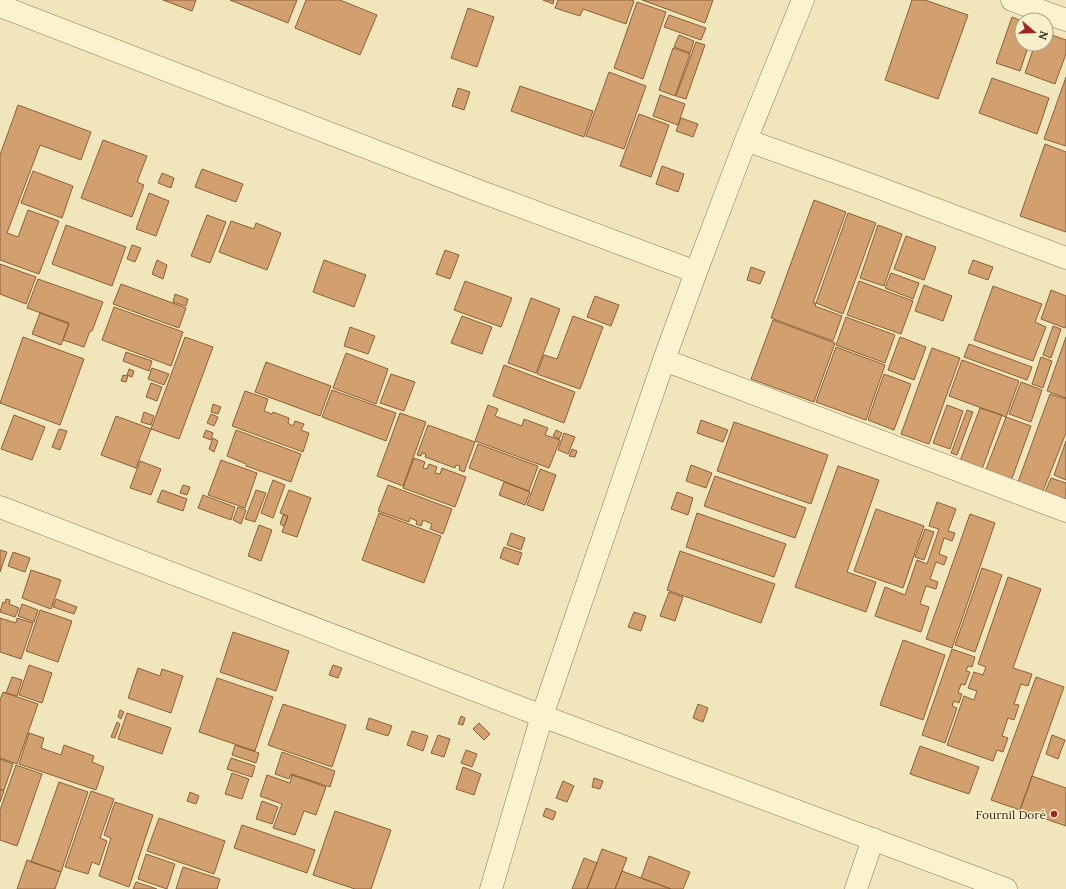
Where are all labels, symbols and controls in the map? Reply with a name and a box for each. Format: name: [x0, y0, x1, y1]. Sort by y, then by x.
north arrow: [1014, 12, 1054, 52]
text: N: [1035, 29, 1051, 42]
place label: Fournil Doré: [976, 807, 1046, 822]
marker: Fournil Doré: [1049, 809, 1059, 819]

